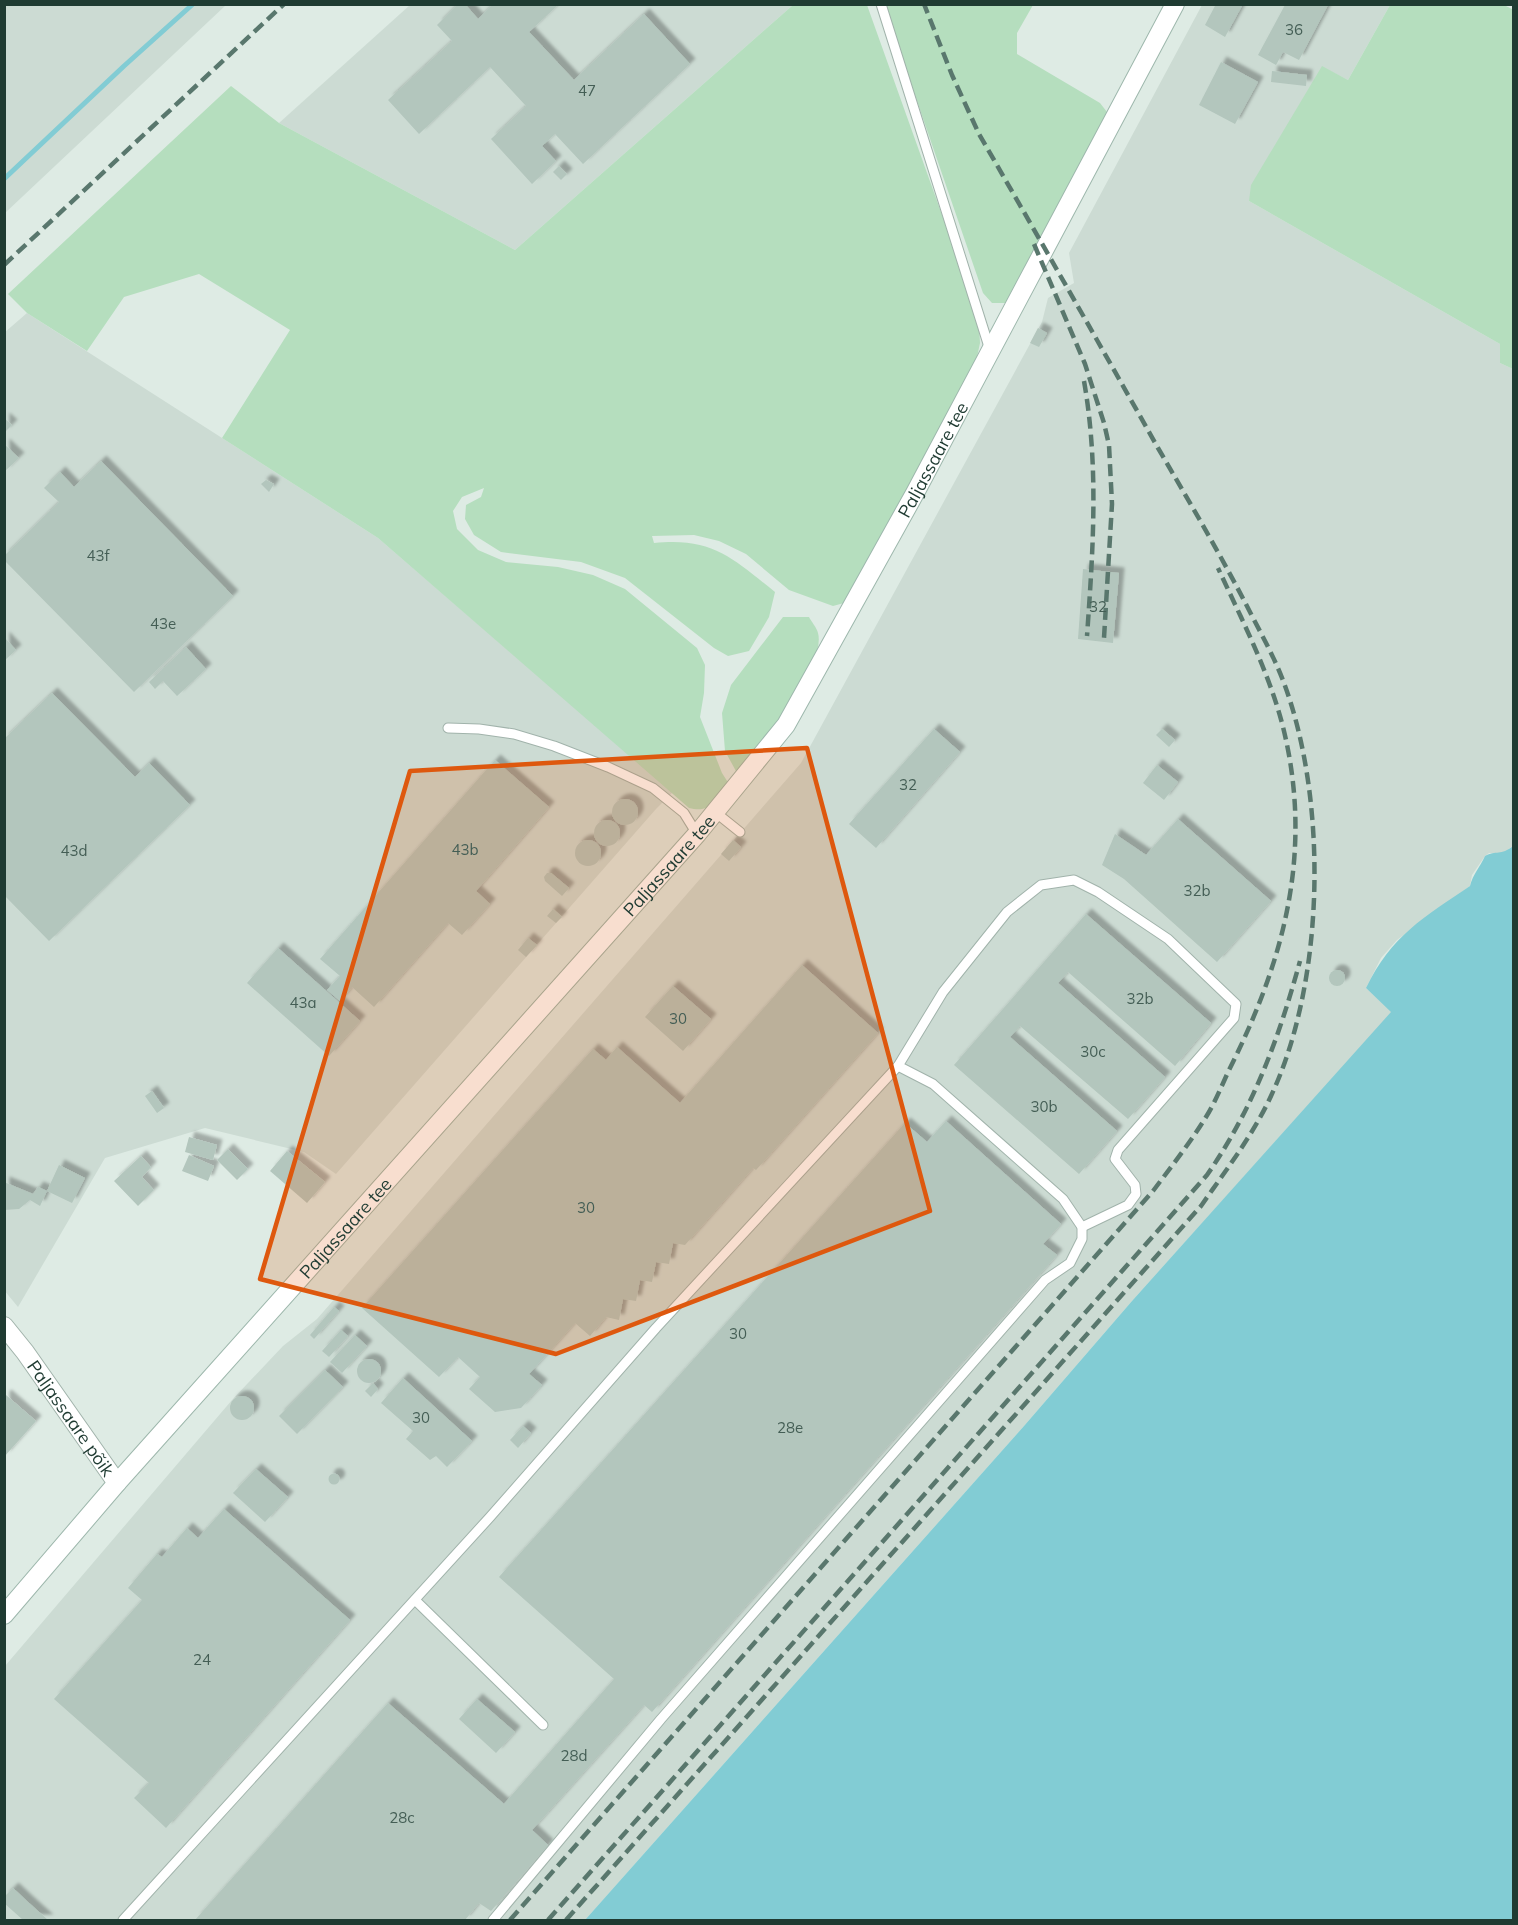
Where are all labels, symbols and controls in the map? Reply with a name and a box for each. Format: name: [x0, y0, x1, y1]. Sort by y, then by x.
house number: 36: [1285, 20, 1303, 39]
house number: 47: [578, 81, 596, 100]
street label: Paljassaare tee: [892, 398, 973, 521]
house number: 43f: [86, 546, 110, 565]
house number: 32: [1089, 597, 1107, 616]
house number: 43e: [150, 614, 176, 633]
house number: 32: [899, 775, 917, 794]
street label: Paljassaare tee: [618, 810, 720, 921]
house number: 43b: [451, 840, 479, 859]
house number: 43d: [60, 841, 88, 860]
house number: 32b: [1183, 881, 1211, 900]
house number: 32b: [1126, 989, 1154, 1008]
house number: 43a: [289, 993, 317, 1012]
house number: 30: [669, 1009, 687, 1028]
house number: 30c: [1080, 1042, 1106, 1061]
house number: 30b: [1030, 1097, 1058, 1116]
street label: Paljassaare tee: [294, 1173, 396, 1283]
house number: 30: [577, 1198, 595, 1217]
house number: 30: [729, 1324, 747, 1343]
street label: Paljassaare põik: [23, 1355, 120, 1481]
house number: 30: [412, 1408, 430, 1427]
house number: 28e: [777, 1418, 803, 1437]
house number: 24: [193, 1650, 211, 1669]
house number: 28d: [560, 1746, 588, 1765]
house number: 28c: [389, 1808, 415, 1827]

